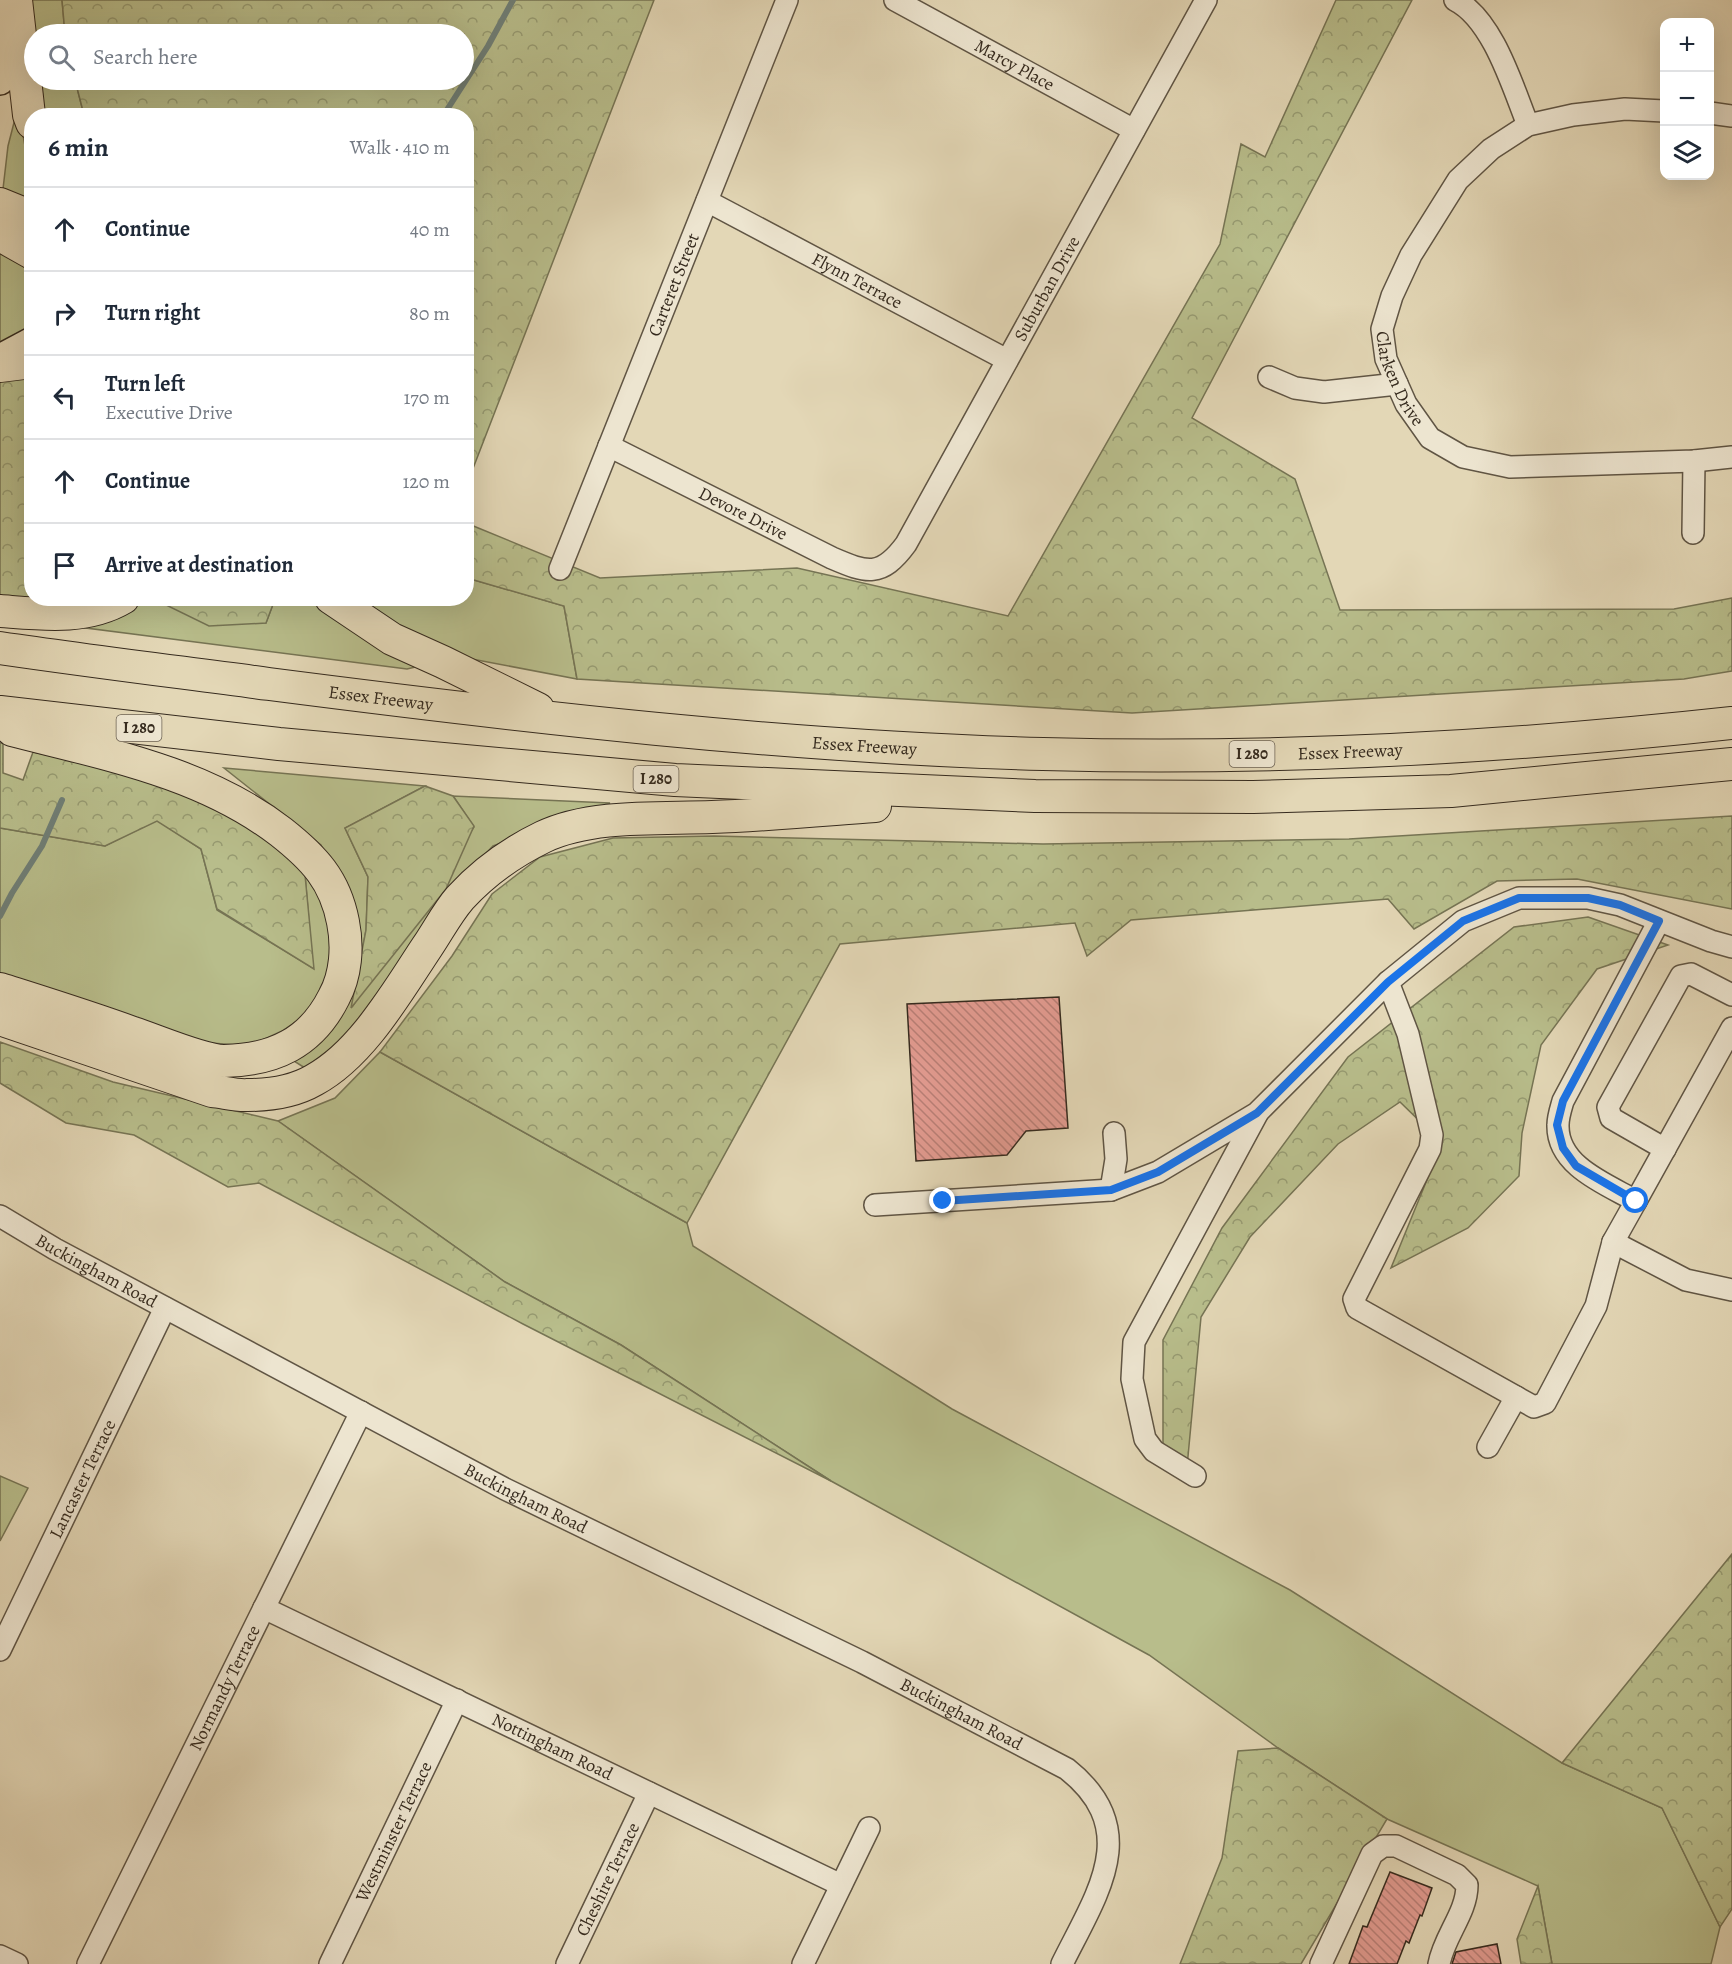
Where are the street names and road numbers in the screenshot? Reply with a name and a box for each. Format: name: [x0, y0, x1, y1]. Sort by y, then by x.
street label: Marcy Place: [970, 34, 1059, 96]
street label: Carteret Street: [642, 230, 705, 340]
street label: Suburban Drive: [1008, 232, 1086, 345]
street label: Flynn Terrace: [808, 247, 907, 314]
street label: Clarken Drive: [1370, 330, 1430, 431]
street label: Devore Drive: [695, 481, 791, 546]
street label: Essex Freeway: [327, 680, 435, 717]
road number: I 280: [116, 715, 162, 741]
street label: Essex Freeway: [811, 730, 918, 761]
street label: Essex Freeway: [1297, 737, 1404, 766]
road number: I 280: [1230, 741, 1274, 767]
road number: I 280: [634, 766, 678, 792]
street label: Buckingham Road: [31, 1228, 162, 1314]
street label: Lancaster Terrace: [44, 1415, 121, 1542]
street label: Buckingham Road: [460, 1457, 592, 1539]
street label: Normandy Terrace: [183, 1621, 266, 1755]
street label: Buckingham Road: [896, 1672, 1027, 1756]
street label: Nottingham Road: [488, 1707, 617, 1786]
street label: Westminster Terrace: [349, 1758, 438, 1906]
street label: Cheshire Terrace: [570, 1818, 645, 1940]

